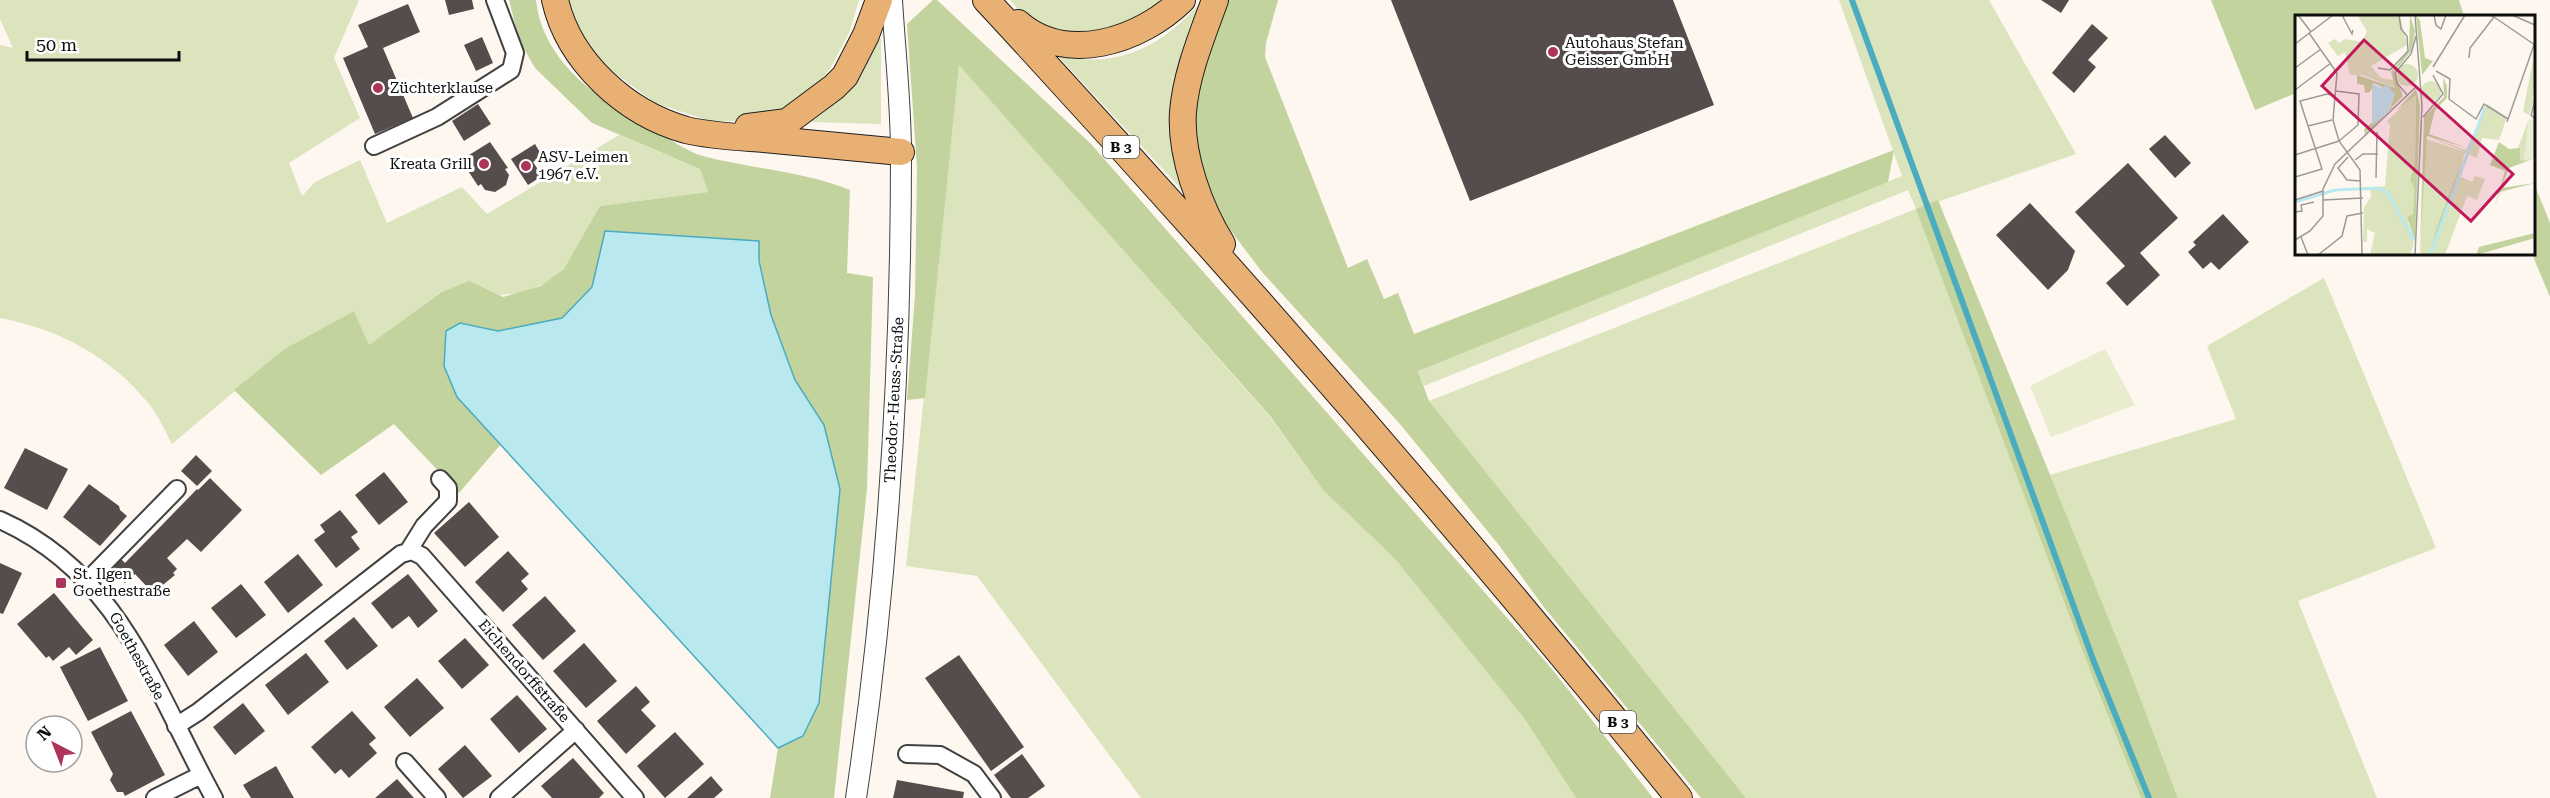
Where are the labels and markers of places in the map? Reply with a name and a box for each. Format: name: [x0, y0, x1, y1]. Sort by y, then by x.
place label: Autohaus Stefan Geisser GmbH: [1565, 34, 1684, 69]
marker: Autohaus Stefan Geisser GmbH: [1546, 45, 1560, 59]
place label: Züchterklause: [390, 79, 493, 97]
marker: Züchterklause: [371, 81, 385, 95]
place label: ASV-Leimen 1967 e.V.: [538, 148, 629, 183]
place label: Kreata Grill: [390, 155, 472, 173]
marker: Kreata Grill: [477, 157, 491, 171]
marker: ASV-Leimen 1967 e.V.: [519, 159, 533, 173]
place label: St. Ilgen Goethestraße: [73, 565, 170, 600]
marker: St. Ilgen Goethestraße: [54, 576, 68, 590]

